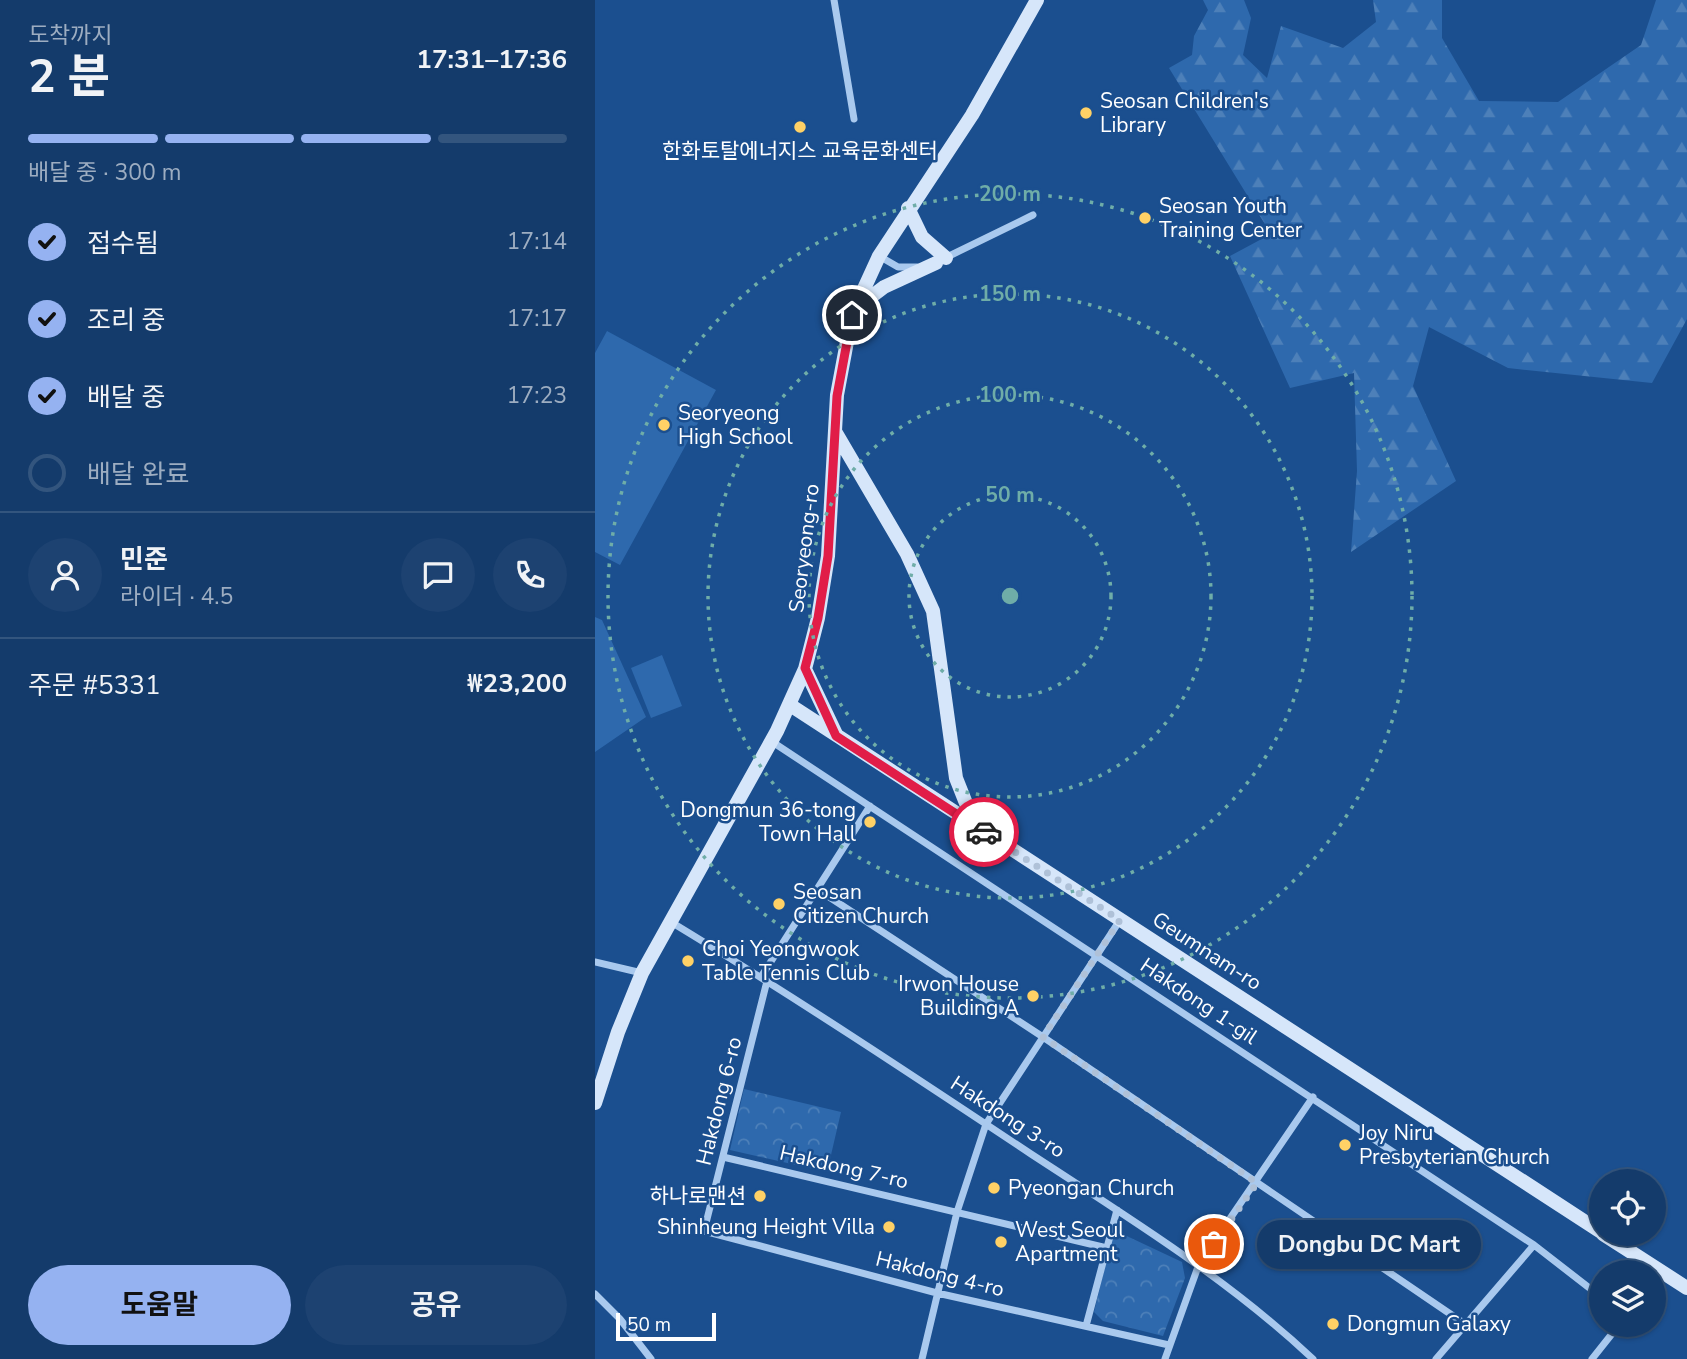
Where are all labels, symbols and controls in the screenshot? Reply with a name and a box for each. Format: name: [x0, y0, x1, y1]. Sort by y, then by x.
text: 도착까지: [28, 20, 113, 51]
text: 17:31–17:36: [416, 42, 567, 77]
text: 2 분: [28, 45, 110, 108]
place label: Seosan Children's Library: [1100, 87, 1269, 139]
marker: Seosan Children's Library: [1078, 105, 1094, 121]
marker: 한화토탈에너지스 교육문화센터: [792, 119, 808, 135]
place label: 한화토탈에너지스 교육문화센터: [662, 137, 938, 165]
text: 배달 중 · 300 m: [28, 157, 181, 188]
text: 200 m: [979, 180, 1041, 208]
place label: Seosan Youth Training Center: [1159, 192, 1303, 244]
marker: Seosan Youth Training Center: [1137, 210, 1153, 226]
icon: check: [28, 223, 66, 261]
text: 접수됨: [87, 226, 159, 261]
text: 17:14: [507, 226, 567, 257]
text: 150 m: [979, 280, 1041, 308]
pin: [822, 285, 882, 345]
icon: home: [833, 296, 871, 334]
icon: check: [28, 300, 66, 338]
text: 조리 중: [87, 303, 165, 338]
text: 17:17: [507, 303, 567, 334]
icon: check: [28, 377, 66, 415]
text: 배달 중: [87, 380, 165, 415]
text: 17:23: [507, 380, 567, 411]
text: 100 m: [979, 381, 1041, 409]
place label: Seoryeong High School: [678, 399, 793, 451]
marker: Seoryeong High School: [656, 417, 672, 433]
text: 배달 완료: [87, 457, 189, 492]
text: 50 m: [985, 481, 1035, 509]
street label: Seoryeong-ro: [782, 482, 826, 614]
button: person: [28, 538, 102, 612]
button: chat: [401, 538, 475, 612]
button: phone: [493, 538, 567, 612]
text: 민준: [120, 542, 168, 577]
text: 라이더 · 4.5: [120, 581, 233, 612]
centre of rings: [998, 584, 1022, 608]
text: ₩23,200: [467, 666, 567, 701]
text: 주문 #5331: [28, 668, 161, 703]
place label: Dongmun 36-tong Town Hall: [680, 796, 857, 848]
courier: [949, 797, 1019, 867]
icon: car: [965, 813, 1003, 851]
marker: Dongmun 36-tong Town Hall: [862, 814, 878, 830]
place label: Seosan Citizen Church: [793, 878, 929, 930]
marker: Seosan Citizen Church: [771, 896, 787, 912]
street label: Geumnam-ro: [1147, 905, 1267, 997]
place label: Choi Yeongwook Table Tennis Club: [702, 935, 870, 987]
street label: Hakdong 1-gil: [1135, 951, 1264, 1051]
marker: Choi Yeongwook Table Tennis Club: [680, 953, 696, 969]
place label: Irwon House Building A: [898, 970, 1019, 1022]
marker: Irwon House Building A: [1025, 988, 1041, 1004]
street label: Hakdong 6-ro: [690, 1034, 748, 1168]
street label: Hakdong 3-ro: [945, 1069, 1071, 1165]
place label: Joy Niru Presbyterian Church: [1358, 1119, 1550, 1171]
marker: Joy Niru Presbyterian Church: [1337, 1137, 1353, 1153]
street label: Hakdong 7-ro: [777, 1139, 911, 1195]
map controls: [1589, 1169, 1666, 1337]
button: locate: [1589, 1169, 1666, 1246]
place label: Pyeongan Church: [1008, 1174, 1174, 1202]
marker: Pyeongan Church: [986, 1180, 1002, 1196]
place label: 하나로맨션: [649, 1182, 746, 1210]
marker: 하나로맨션: [752, 1188, 768, 1204]
place label: Shinheung Height Villa: [657, 1213, 875, 1241]
pin: [1184, 1214, 1244, 1274]
place label: West Seoul Apartment: [1015, 1216, 1125, 1268]
marker: Shinheung Height Villa: [881, 1219, 897, 1235]
callout: Dongbu DC Mart: [1256, 1220, 1480, 1268]
icon: bag: [1195, 1225, 1233, 1263]
text: Dongbu DC Mart: [1278, 1229, 1460, 1260]
marker: West Seoul Apartment: [993, 1234, 1009, 1250]
street label: Hakdong 4-ro: [873, 1245, 1007, 1303]
button: layers: [1589, 1260, 1666, 1337]
button: 도움말: [28, 1265, 291, 1345]
button: 공유: [305, 1265, 567, 1345]
scale bar: [616, 1310, 716, 1342]
place label: Dongmun Galaxy: [1347, 1310, 1511, 1338]
text: 50 m: [627, 1312, 671, 1338]
marker: Dongmun Galaxy: [1325, 1316, 1341, 1332]

